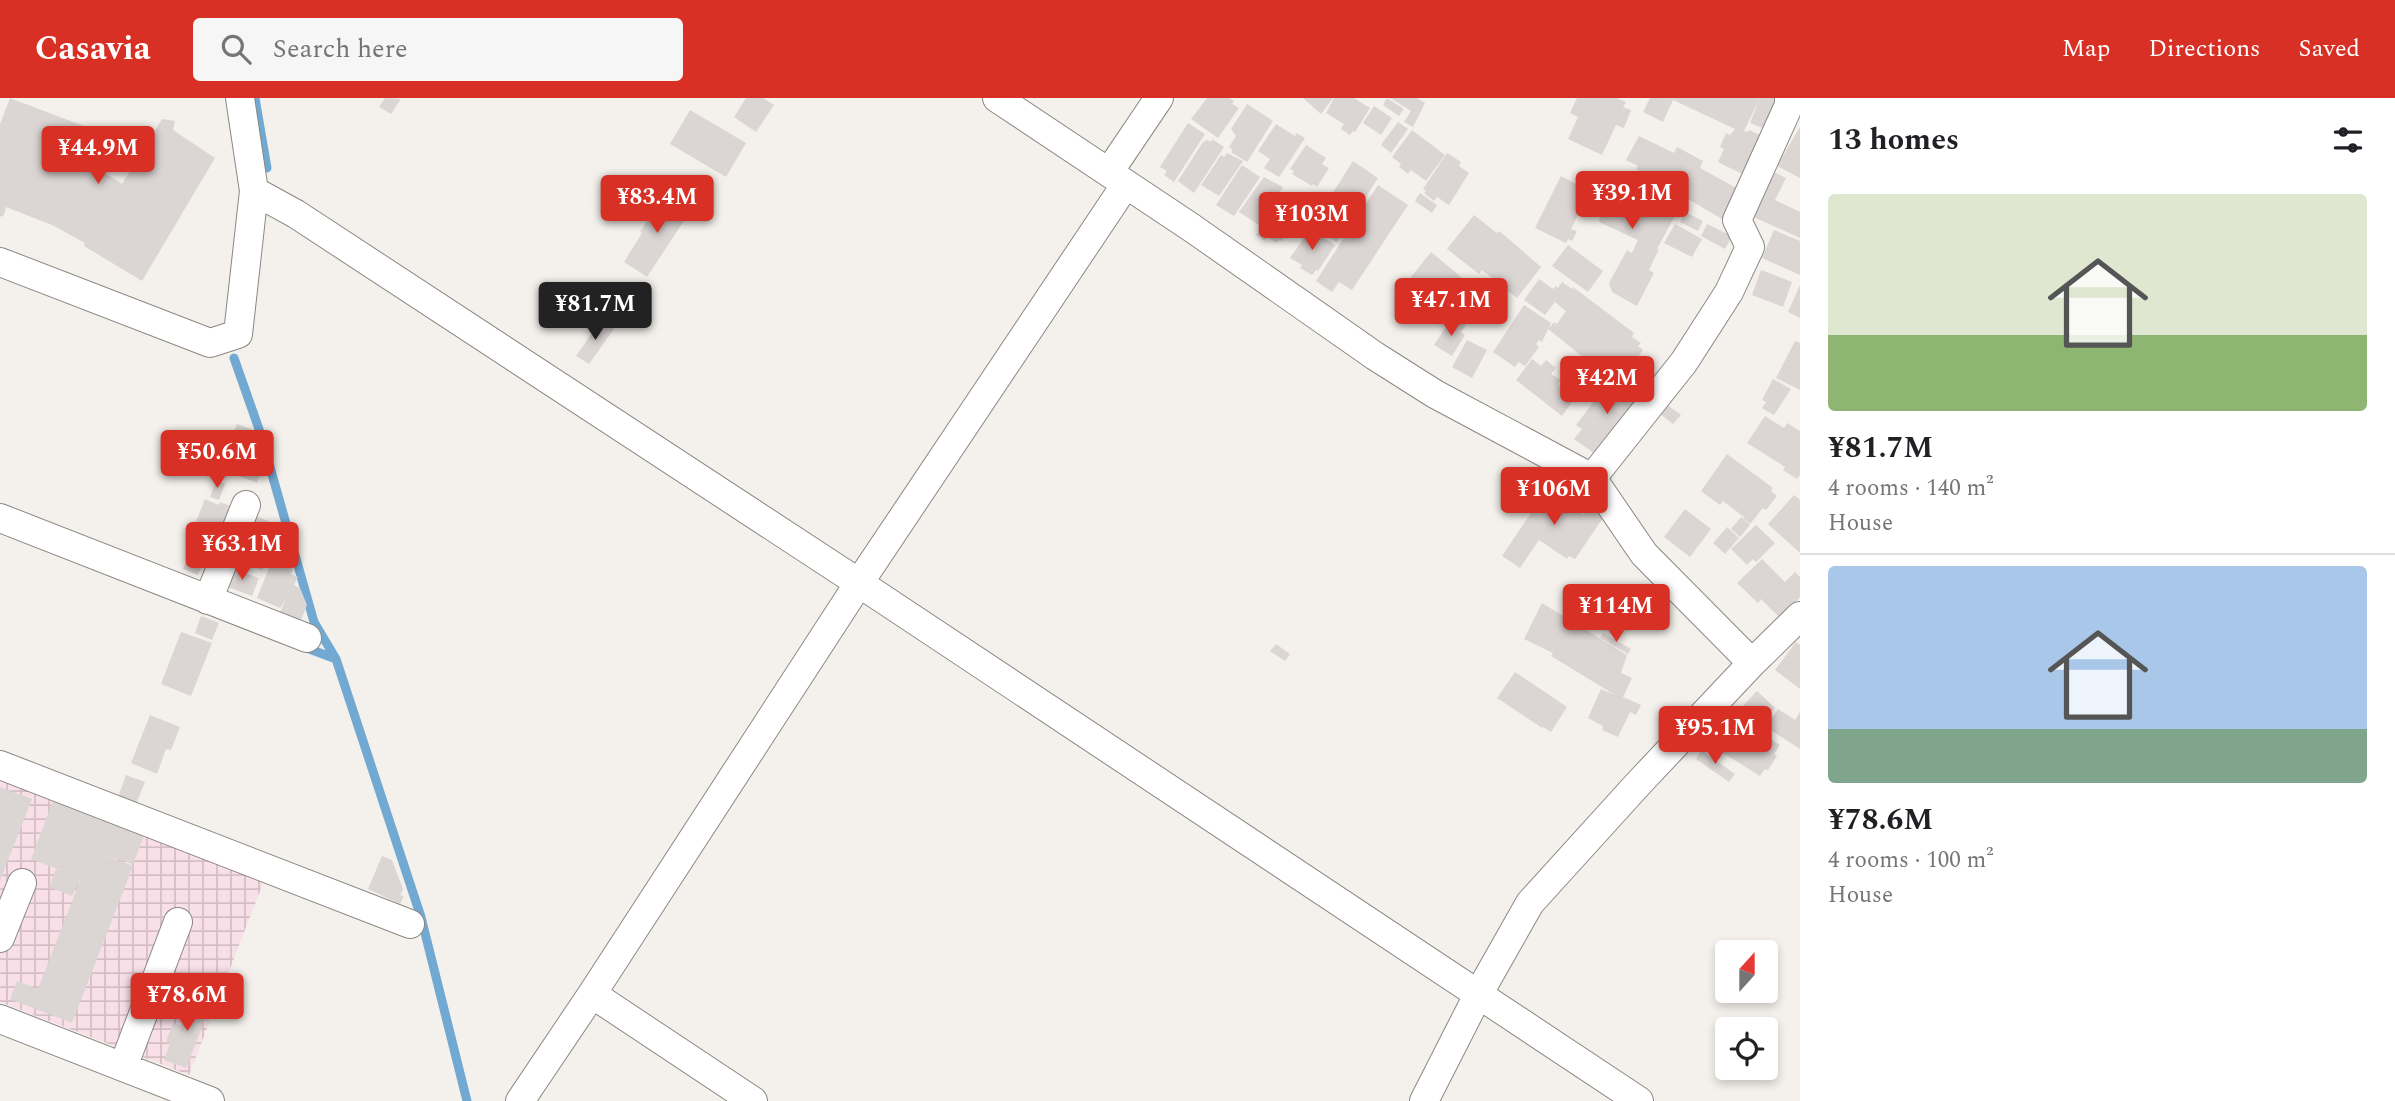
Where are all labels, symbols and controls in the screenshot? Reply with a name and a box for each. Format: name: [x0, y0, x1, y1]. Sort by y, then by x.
search box: [193, 18, 683, 81]
text: Casavia: [35, 24, 151, 74]
text: Search here: [273, 29, 408, 69]
icon: search: [217, 30, 255, 68]
text: Map: [2062, 31, 2110, 67]
text: Directions: [2148, 31, 2260, 67]
text: Saved: [2298, 31, 2360, 67]
text: 13 homes: [1828, 117, 1959, 163]
icon: filters: [2329, 121, 2367, 159]
pin: ¥44.9M: [41, 126, 155, 186]
text: ¥44.9M: [58, 131, 138, 166]
pin: ¥39.1M: [1575, 172, 1689, 231]
pin: ¥83.4M: [600, 176, 714, 235]
text: ¥39.1M: [1592, 176, 1672, 211]
text: ¥83.4M: [617, 180, 697, 215]
pin: ¥103M: [1263, 192, 1361, 252]
text: ¥103M: [1275, 197, 1349, 232]
icon: home: [2035, 240, 2161, 366]
pin: ¥47.1M: [1394, 278, 1508, 338]
pin: ¥81.7M: [538, 282, 652, 342]
text: ¥47.1M: [1411, 283, 1491, 318]
text: ¥81.7M: [555, 287, 635, 322]
pin: ¥42M: [1566, 356, 1648, 416]
text: ¥42M: [1576, 361, 1638, 396]
text: ¥81.7M: [1828, 425, 1933, 471]
pin: ¥50.6M: [160, 430, 274, 490]
text: ¥50.6M: [177, 435, 257, 470]
pin: ¥106M: [1505, 468, 1603, 527]
text: 4 rooms · 140 m²: [1828, 471, 1994, 506]
text: ¥106M: [1517, 472, 1591, 507]
text: House: [1828, 506, 1893, 541]
pin: ¥63.1M: [185, 522, 299, 582]
text: ¥63.1M: [202, 527, 282, 562]
pin: ¥114M: [1567, 584, 1665, 644]
text: ¥114M: [1579, 589, 1653, 624]
icon: home: [2035, 612, 2161, 738]
pin: ¥95.1M: [1658, 706, 1772, 766]
text: ¥95.1M: [1675, 711, 1755, 746]
text: ¥78.6M: [1828, 797, 1933, 843]
text: 4 rooms · 100 m²: [1828, 843, 1994, 878]
text: House: [1828, 878, 1893, 913]
north arrow: [1715, 940, 1778, 1003]
map controls: [1715, 940, 1778, 1080]
pin: ¥78.6M: [130, 974, 244, 1033]
text: ¥78.6M: [147, 978, 227, 1013]
button: locate: [1715, 1017, 1778, 1080]

